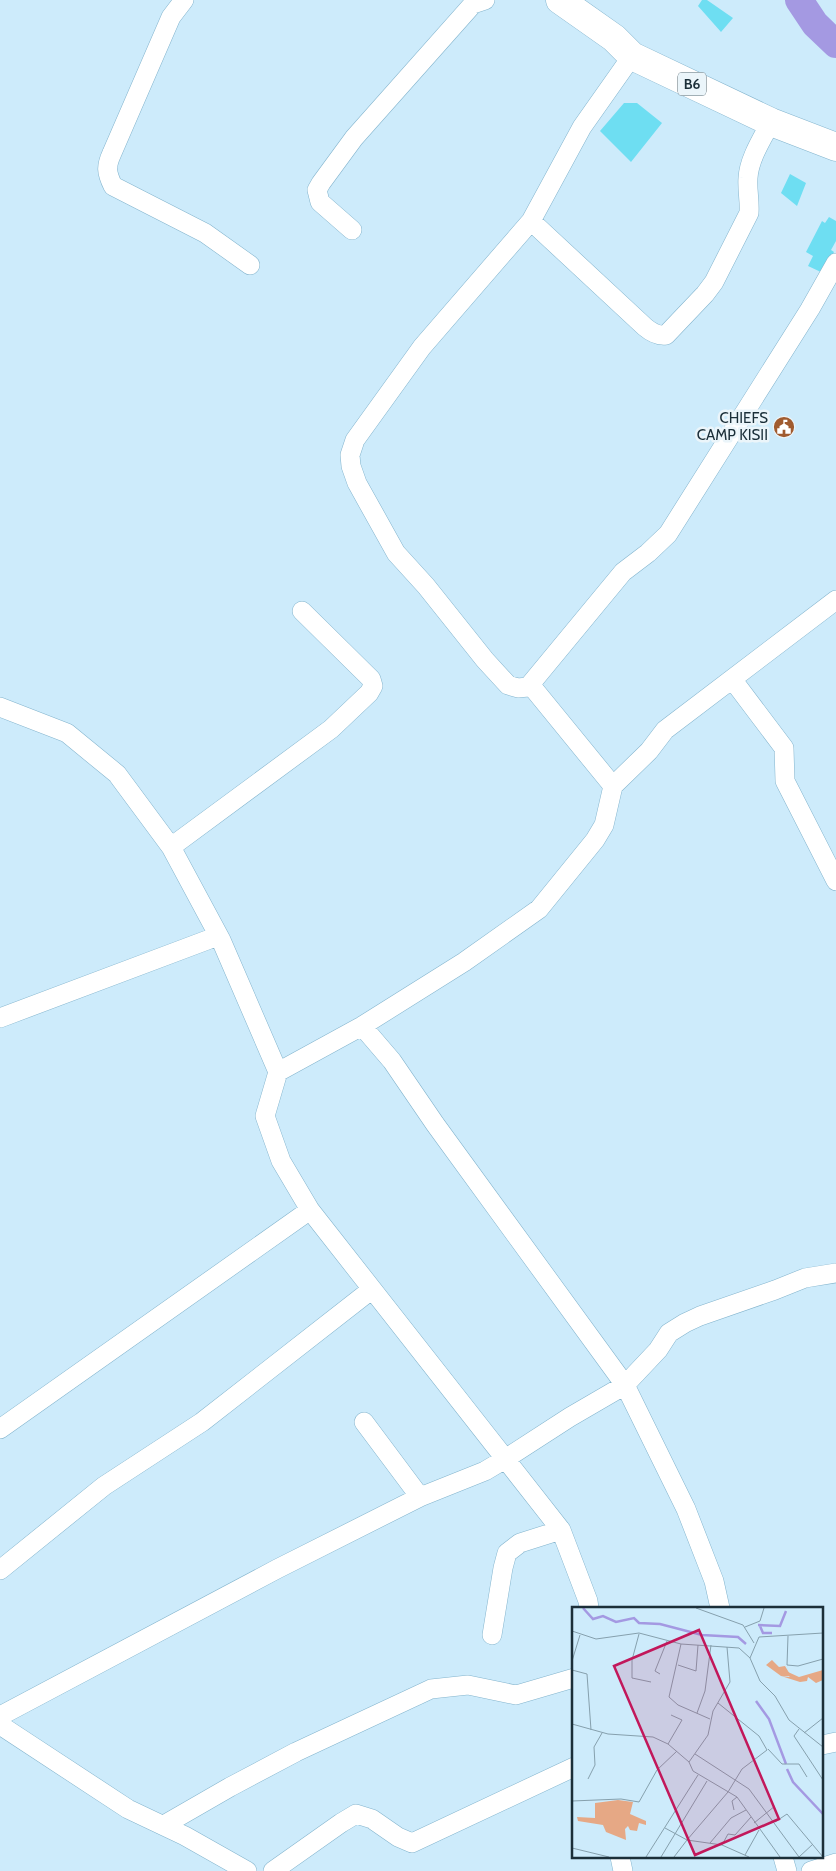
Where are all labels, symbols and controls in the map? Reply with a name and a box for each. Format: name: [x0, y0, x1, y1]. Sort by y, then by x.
road number: B6: [678, 72, 706, 96]
place label: CHIEFS CAMP KISII: [697, 409, 768, 444]
public building icon: CHIEFS CAMP KISII: [772, 415, 796, 439]
inset map: [572, 1607, 824, 1858]

